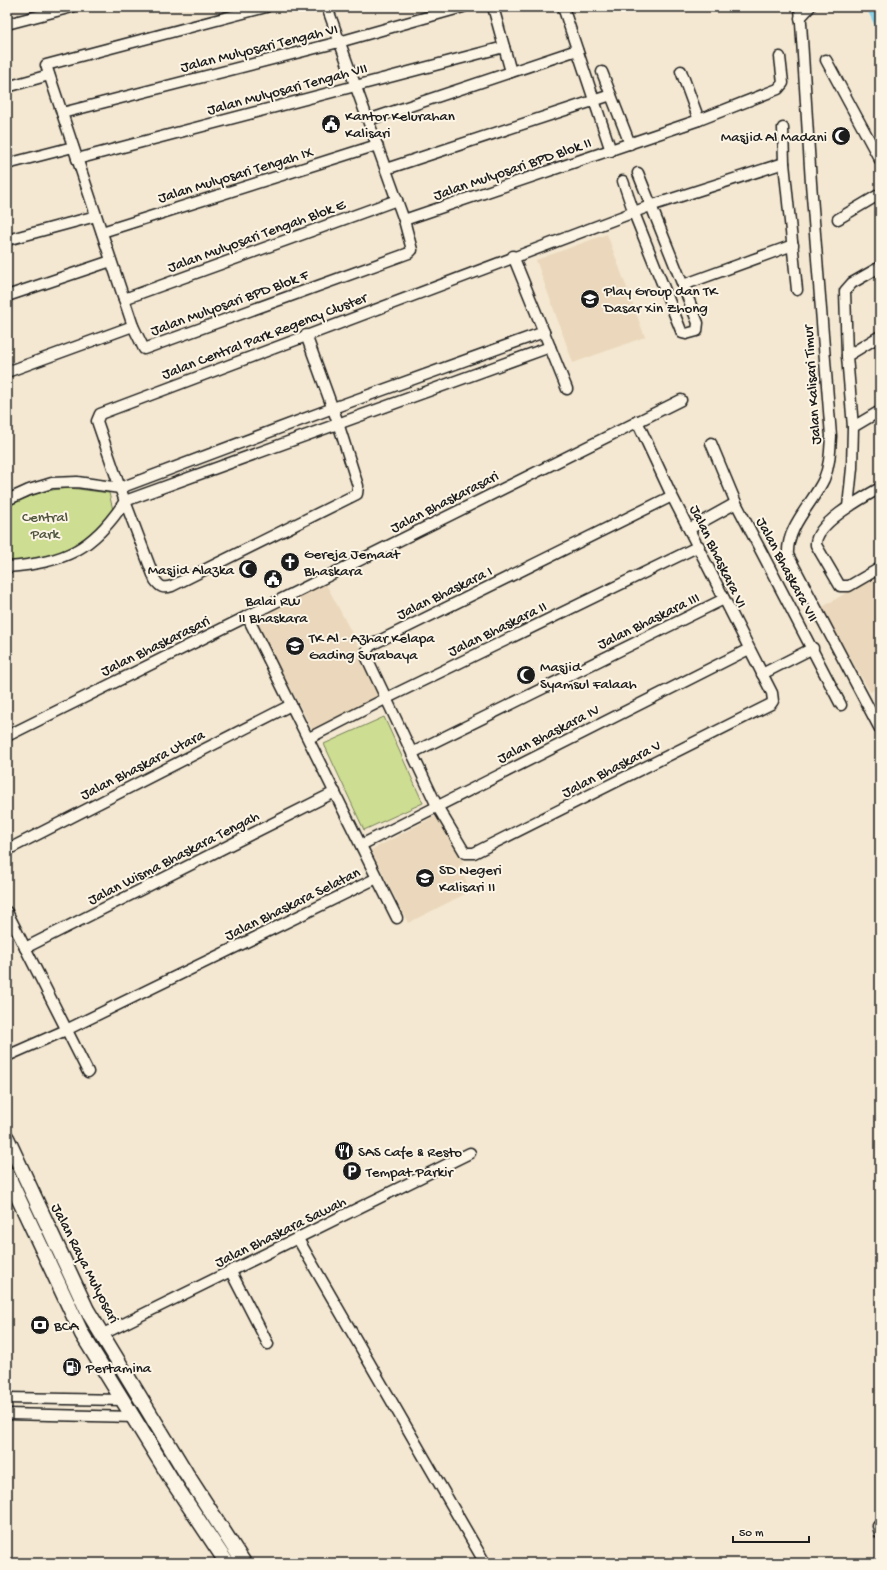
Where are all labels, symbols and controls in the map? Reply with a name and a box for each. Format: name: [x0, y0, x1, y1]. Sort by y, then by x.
street label: Jalan Mulyosari Tengah VI: [179, 21, 340, 77]
street label: Jalan Mulyosari Tengah VII: [205, 60, 370, 120]
place label: Kantor Kelurahan Kalisari: [345, 108, 455, 143]
public building icon: Kantor Kelurahan Kalisari: [320, 113, 342, 135]
mosque icon: Masjid Al Madani: [830, 125, 852, 147]
place label: Masjid Al Madani: [721, 129, 827, 147]
street label: Jalan Mulyosari BPD Blok II: [431, 134, 594, 205]
street label: Jalan Mulyosari Tengah IX: [156, 143, 316, 208]
street label: Jalan Mulyosari Tengah Blok E: [165, 196, 349, 277]
street label: Jalan Mulyosari BPD Blok F: [148, 267, 312, 341]
place label: Play Group dan TK Dasar Xin Zhong: [603, 283, 719, 318]
school or university icon: Play Group dan TK Dasar Xin Zhong: [579, 288, 601, 310]
street label: Jalan Central Park Regency Cluster: [159, 289, 372, 384]
street label: Jalan Kalisari Timur: [800, 323, 826, 445]
street label: Jalan Bhaskarasari: [388, 468, 502, 538]
street label: Jalan Bhaskara VI: [684, 502, 750, 611]
park label: Central Park: [22, 509, 68, 544]
street label: Jalan Bhaskara VII: [751, 515, 821, 625]
place label: Gereja Jemaat Bhaskara: [303, 546, 401, 581]
church icon: Gereja Jemaat Bhaskara: [279, 551, 301, 573]
mosque icon: Masjid Alazka: [237, 558, 259, 580]
place label: Masjid Alazka: [148, 562, 235, 580]
street label: Jalan Bhaskara I: [394, 563, 496, 625]
public building icon: Balai RW II Bhaskara: [262, 568, 284, 590]
street label: Jalan Bhaskara III: [595, 589, 703, 654]
place label: Balai RW II Bhaskara: [239, 593, 308, 628]
street label: Jalan Bhaskara II: [446, 598, 550, 661]
street label: Jalan Bhaskarasari: [98, 613, 213, 681]
place label: TK Al - Azhar Kelapa Gading Surabaya: [308, 630, 435, 665]
school or university icon: TK Al - Azhar Kelapa Gading Surabaya: [284, 635, 306, 657]
place label: Masjid Syamsul Falaah: [540, 659, 637, 694]
mosque icon: Masjid Syamsul Falaah: [515, 664, 537, 686]
street label: Jalan Bhaskara IV: [495, 701, 603, 768]
street label: Jalan Bhaskara Utara: [78, 726, 209, 805]
street label: Jalan Bhaskara V: [559, 737, 664, 802]
street label: Jalan Wisma Bhaskara Tengah: [85, 808, 263, 910]
place label: SD Negeri Kalisari II: [439, 862, 502, 897]
street label: Jalan Bhaskara Selatan: [222, 864, 363, 945]
school or university icon: SD Negeri Kalisari II: [414, 867, 436, 889]
restaurant icon: SAS Cafe & Resto: [333, 1140, 355, 1162]
place label: SAS Cafe & Resto: [358, 1144, 462, 1162]
parking icon: Tempat Parkir: [341, 1160, 363, 1182]
place label: Tempat Parkir: [365, 1164, 454, 1182]
street label: Jalan Bhaskara Sawah: [212, 1193, 349, 1272]
street label: Jalan Raya Mulyosari: [46, 1201, 122, 1327]
bank icon: BCA: [29, 1314, 51, 1336]
place label: BCA: [53, 1318, 80, 1336]
fuel station icon: Pertamina: [61, 1356, 83, 1378]
place label: Pertamina: [85, 1360, 152, 1378]
scale bar: [733, 1518, 809, 1544]
text: 50 m: [739, 1527, 764, 1541]

